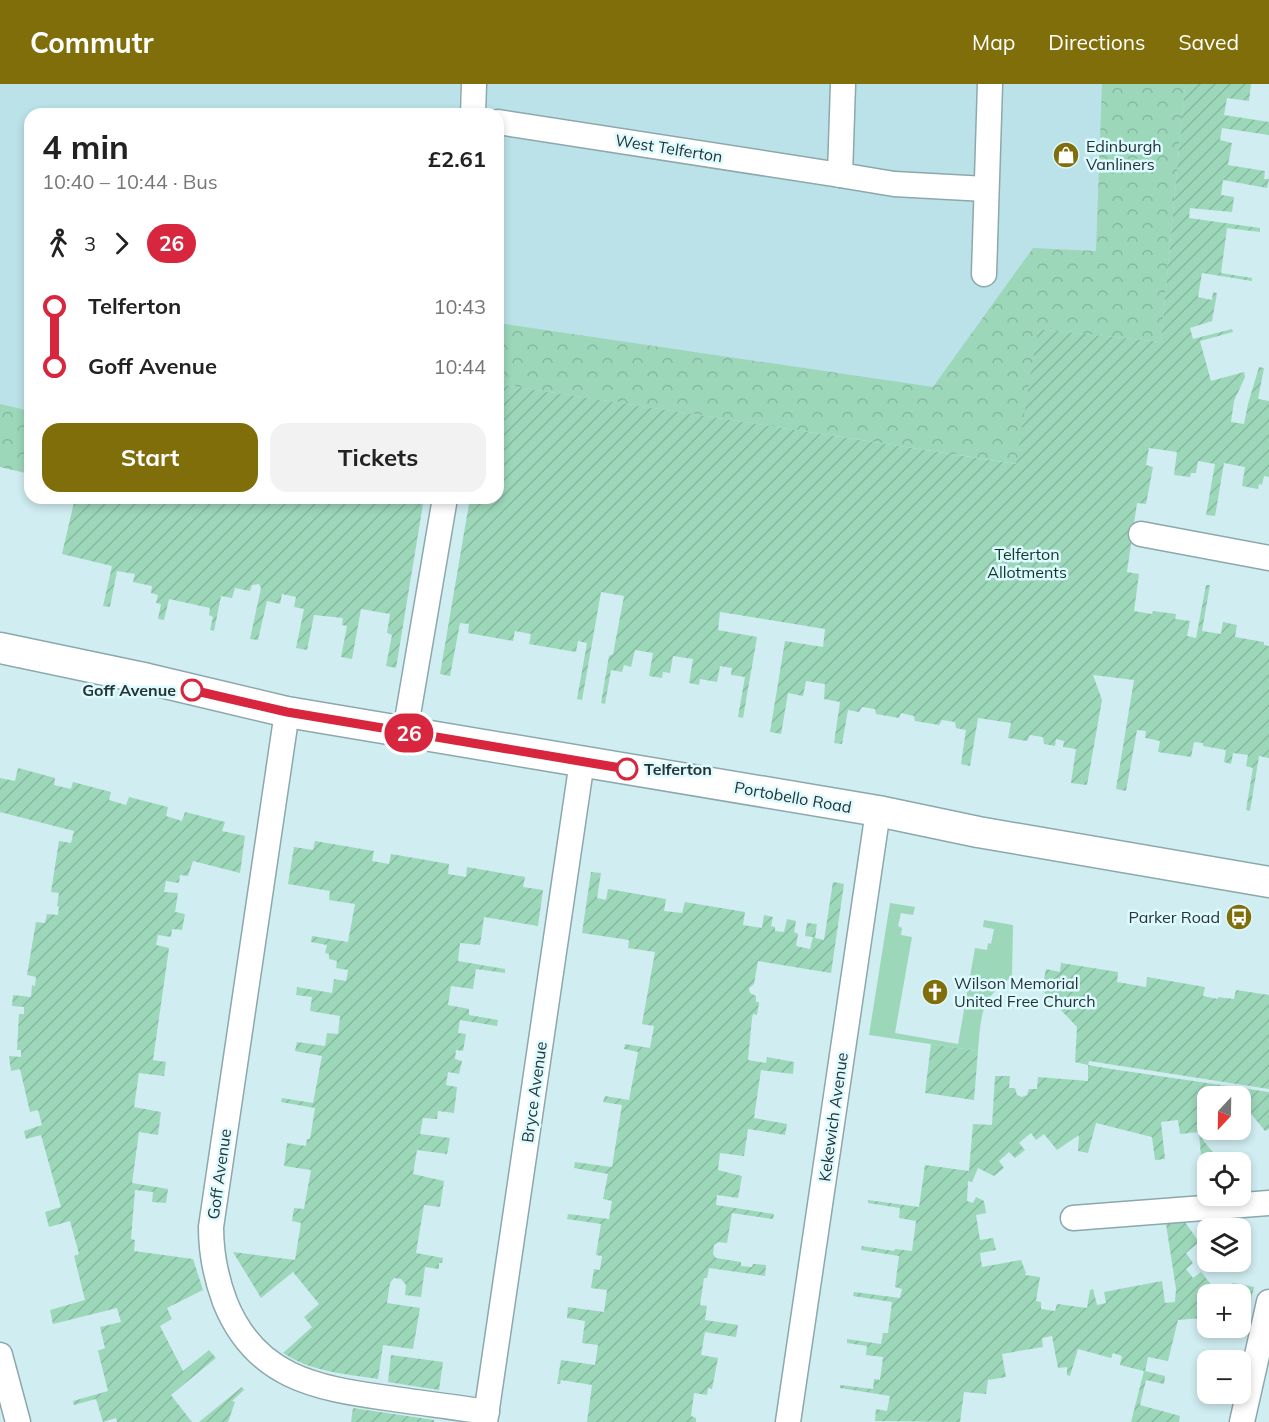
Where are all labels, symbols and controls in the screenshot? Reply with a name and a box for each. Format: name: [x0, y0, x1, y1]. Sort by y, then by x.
text: Commutr: [30, 25, 153, 60]
text: Map: [972, 29, 1015, 55]
text: Directions: [1048, 29, 1145, 55]
text: Saved: [1178, 29, 1239, 55]
text: 4 min: [42, 126, 129, 167]
street label: West Telferton: [614, 130, 724, 166]
place label: Edinburgh Vanliners: [1086, 136, 1162, 174]
shop icon: Edinburgh Vanliners: [1051, 140, 1081, 170]
text: £2.61: [428, 145, 486, 173]
text: 10:40 – 10:44 · Bus: [42, 169, 218, 194]
icon: walk: [42, 227, 75, 260]
icon: forward: [105, 227, 138, 260]
text: 26: [159, 230, 184, 256]
text: 3: [84, 231, 96, 256]
text: Telferton: [88, 292, 181, 320]
text: 10:43: [433, 294, 486, 319]
text: Goff Avenue: [88, 352, 217, 380]
text: 10:44: [433, 354, 486, 379]
button: Start: [42, 423, 258, 492]
button: Tickets: [270, 423, 486, 492]
park label: Telferton Allotments: [987, 544, 1067, 582]
marker: Goff Avenue: [181, 679, 203, 701]
place label: Goff Avenue: [82, 680, 176, 700]
line badge: 26: [382, 714, 436, 752]
text: 26: [396, 720, 422, 746]
marker: Telferton: [616, 758, 638, 780]
place label: Telferton: [644, 759, 712, 779]
street label: Portobello Road: [733, 777, 853, 817]
bus stop icon: Parker Road: [1224, 902, 1254, 932]
place label: Parker Road: [1129, 907, 1220, 927]
place label: Wilson Memorial United Free Church: [954, 973, 1096, 1011]
church icon: Wilson Memorial United Free Church: [920, 977, 950, 1007]
street label: Bryce Avenue: [517, 1040, 551, 1144]
street label: Kekewich Avenue: [814, 1051, 852, 1183]
north arrow: [1197, 1086, 1251, 1140]
map controls: [1197, 1086, 1251, 1404]
street label: Goff Avenue: [203, 1127, 235, 1221]
button: locate: [1197, 1152, 1251, 1206]
button: layers: [1197, 1218, 1251, 1272]
button: +: [1197, 1284, 1251, 1338]
button: −: [1197, 1350, 1251, 1404]

